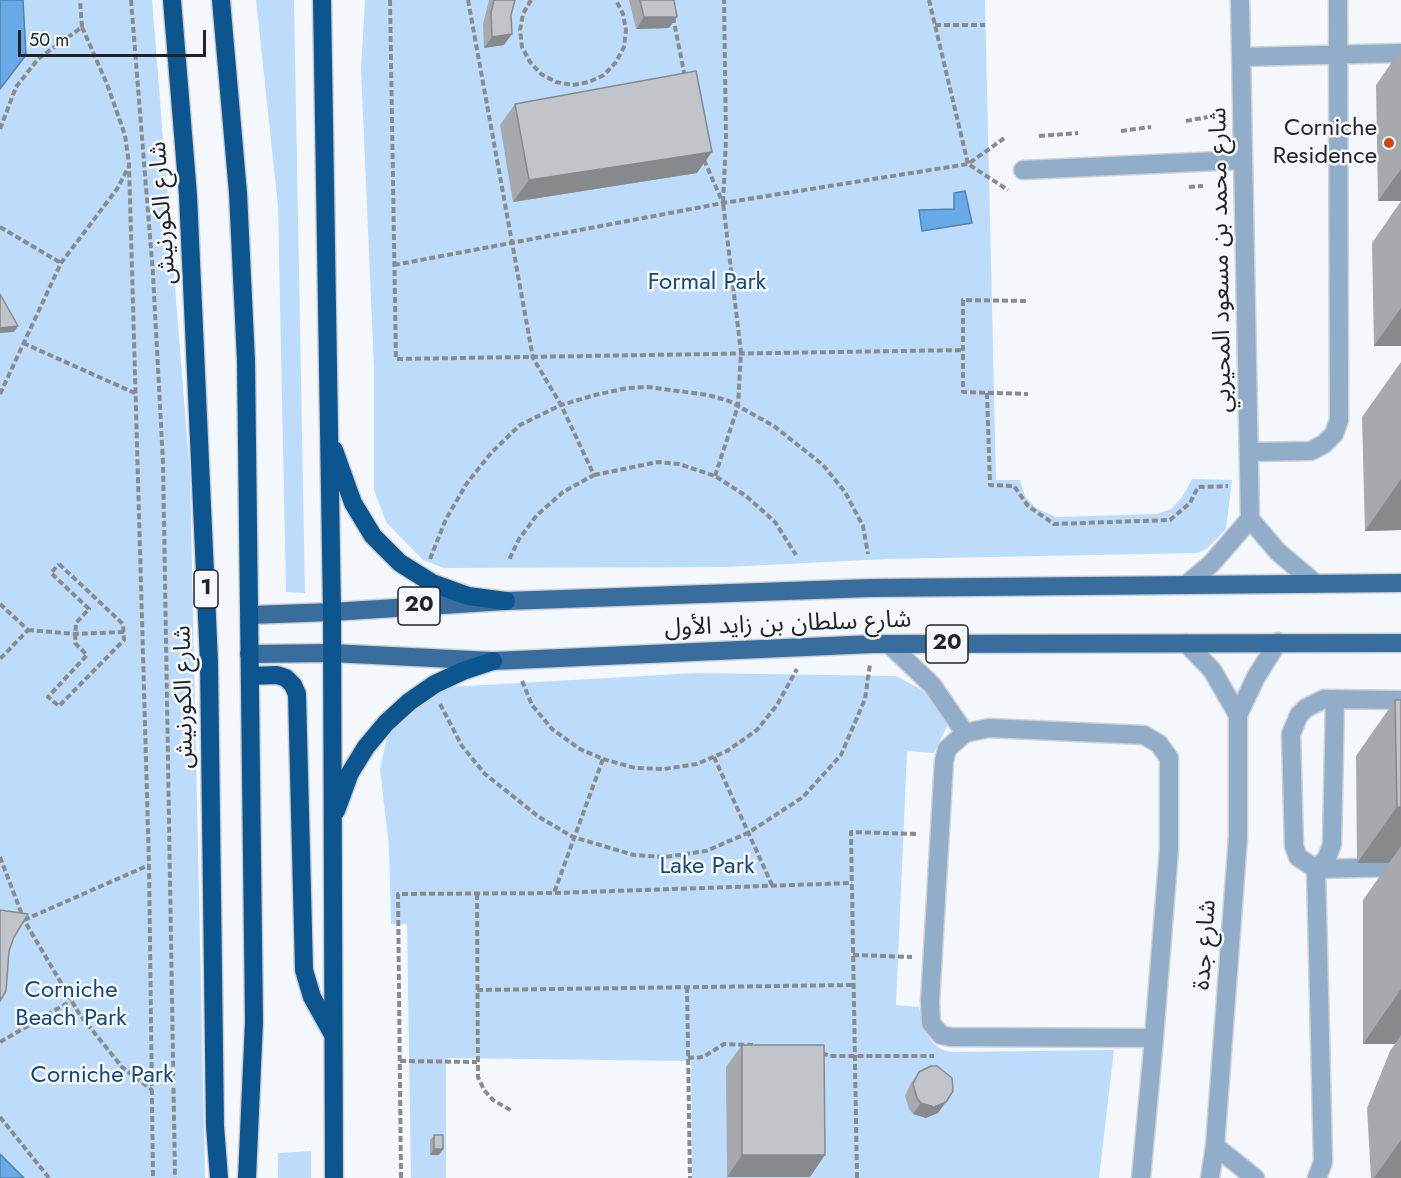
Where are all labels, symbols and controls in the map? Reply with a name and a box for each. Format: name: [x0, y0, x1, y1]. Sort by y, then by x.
scale bar: [21, 18, 208, 56]
text: 50 m: [29, 27, 69, 53]
street label: شارع محمد بن مسعود المحيربي: [1205, 107, 1239, 413]
place label: Corniche Residence: [1273, 115, 1377, 171]
marker: Corniche Residence: [1382, 136, 1396, 150]
street label: شارع الكورنيش: [145, 140, 183, 286]
park label: Formal Park: [648, 269, 766, 297]
road number: 1: [194, 570, 218, 608]
road number: 20: [398, 587, 440, 625]
street label: شارع سلطان بن زايد الأول: [664, 606, 912, 644]
street label: شارع الكورنيش: [169, 625, 201, 769]
road number: 20: [926, 625, 968, 663]
park label: Lake Park: [660, 853, 754, 881]
street label: شارع جدة: [1188, 899, 1224, 991]
park label: Corniche Beach Park: [15, 977, 127, 1033]
park label: Corniche Park: [30, 1062, 174, 1090]

